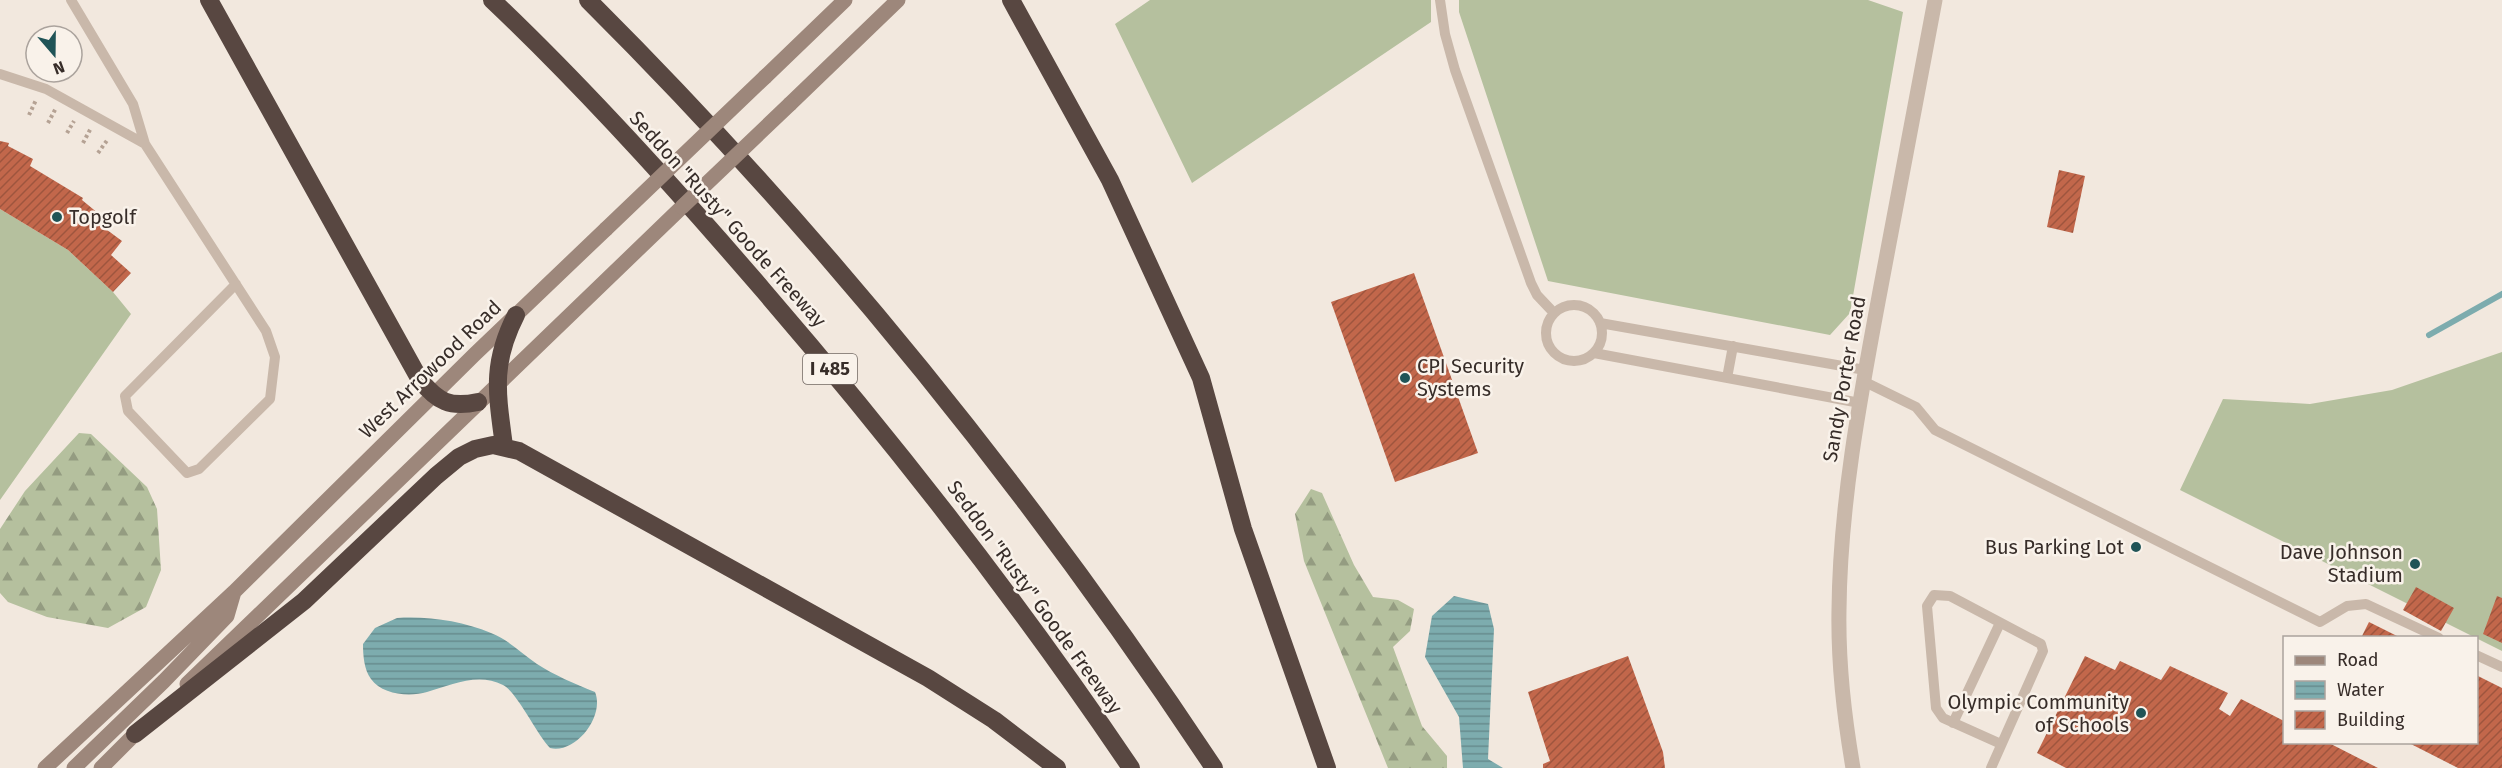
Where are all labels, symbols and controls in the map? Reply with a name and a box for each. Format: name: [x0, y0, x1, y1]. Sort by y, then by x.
north arrow: [24, 24, 84, 84]
text: N: [51, 57, 67, 78]
street label: Seddon "Rusty" Goode Freeway: [625, 106, 832, 332]
place label: Topgolf: [69, 205, 137, 229]
marker: Topgolf: [50, 210, 64, 224]
street label: Sandy Porter Road: [1818, 294, 1870, 464]
street label: West Arrowood Road: [354, 295, 506, 443]
road number: I 485: [803, 354, 857, 384]
place label: CPI Security Systems: [1417, 354, 1524, 401]
marker: CPI Security Systems: [1398, 371, 1412, 385]
street label: Seddon "Rusty" Goode Freeway: [942, 476, 1128, 718]
place label: Bus Parking Lot: [1985, 535, 2125, 559]
marker: Bus Parking Lot: [2129, 540, 2143, 554]
place label: Dave Johnson Stadium: [2280, 540, 2403, 587]
marker: Dave Johnson Stadium: [2408, 557, 2422, 571]
legend: [2283, 636, 2478, 744]
text: Road: [2337, 649, 2379, 671]
text: Water: [2337, 679, 2384, 701]
place label: Olympic Community of Schools: [1947, 690, 2129, 737]
marker: Olympic Community of Schools: [2134, 706, 2148, 720]
text: Building: [2337, 709, 2405, 731]

